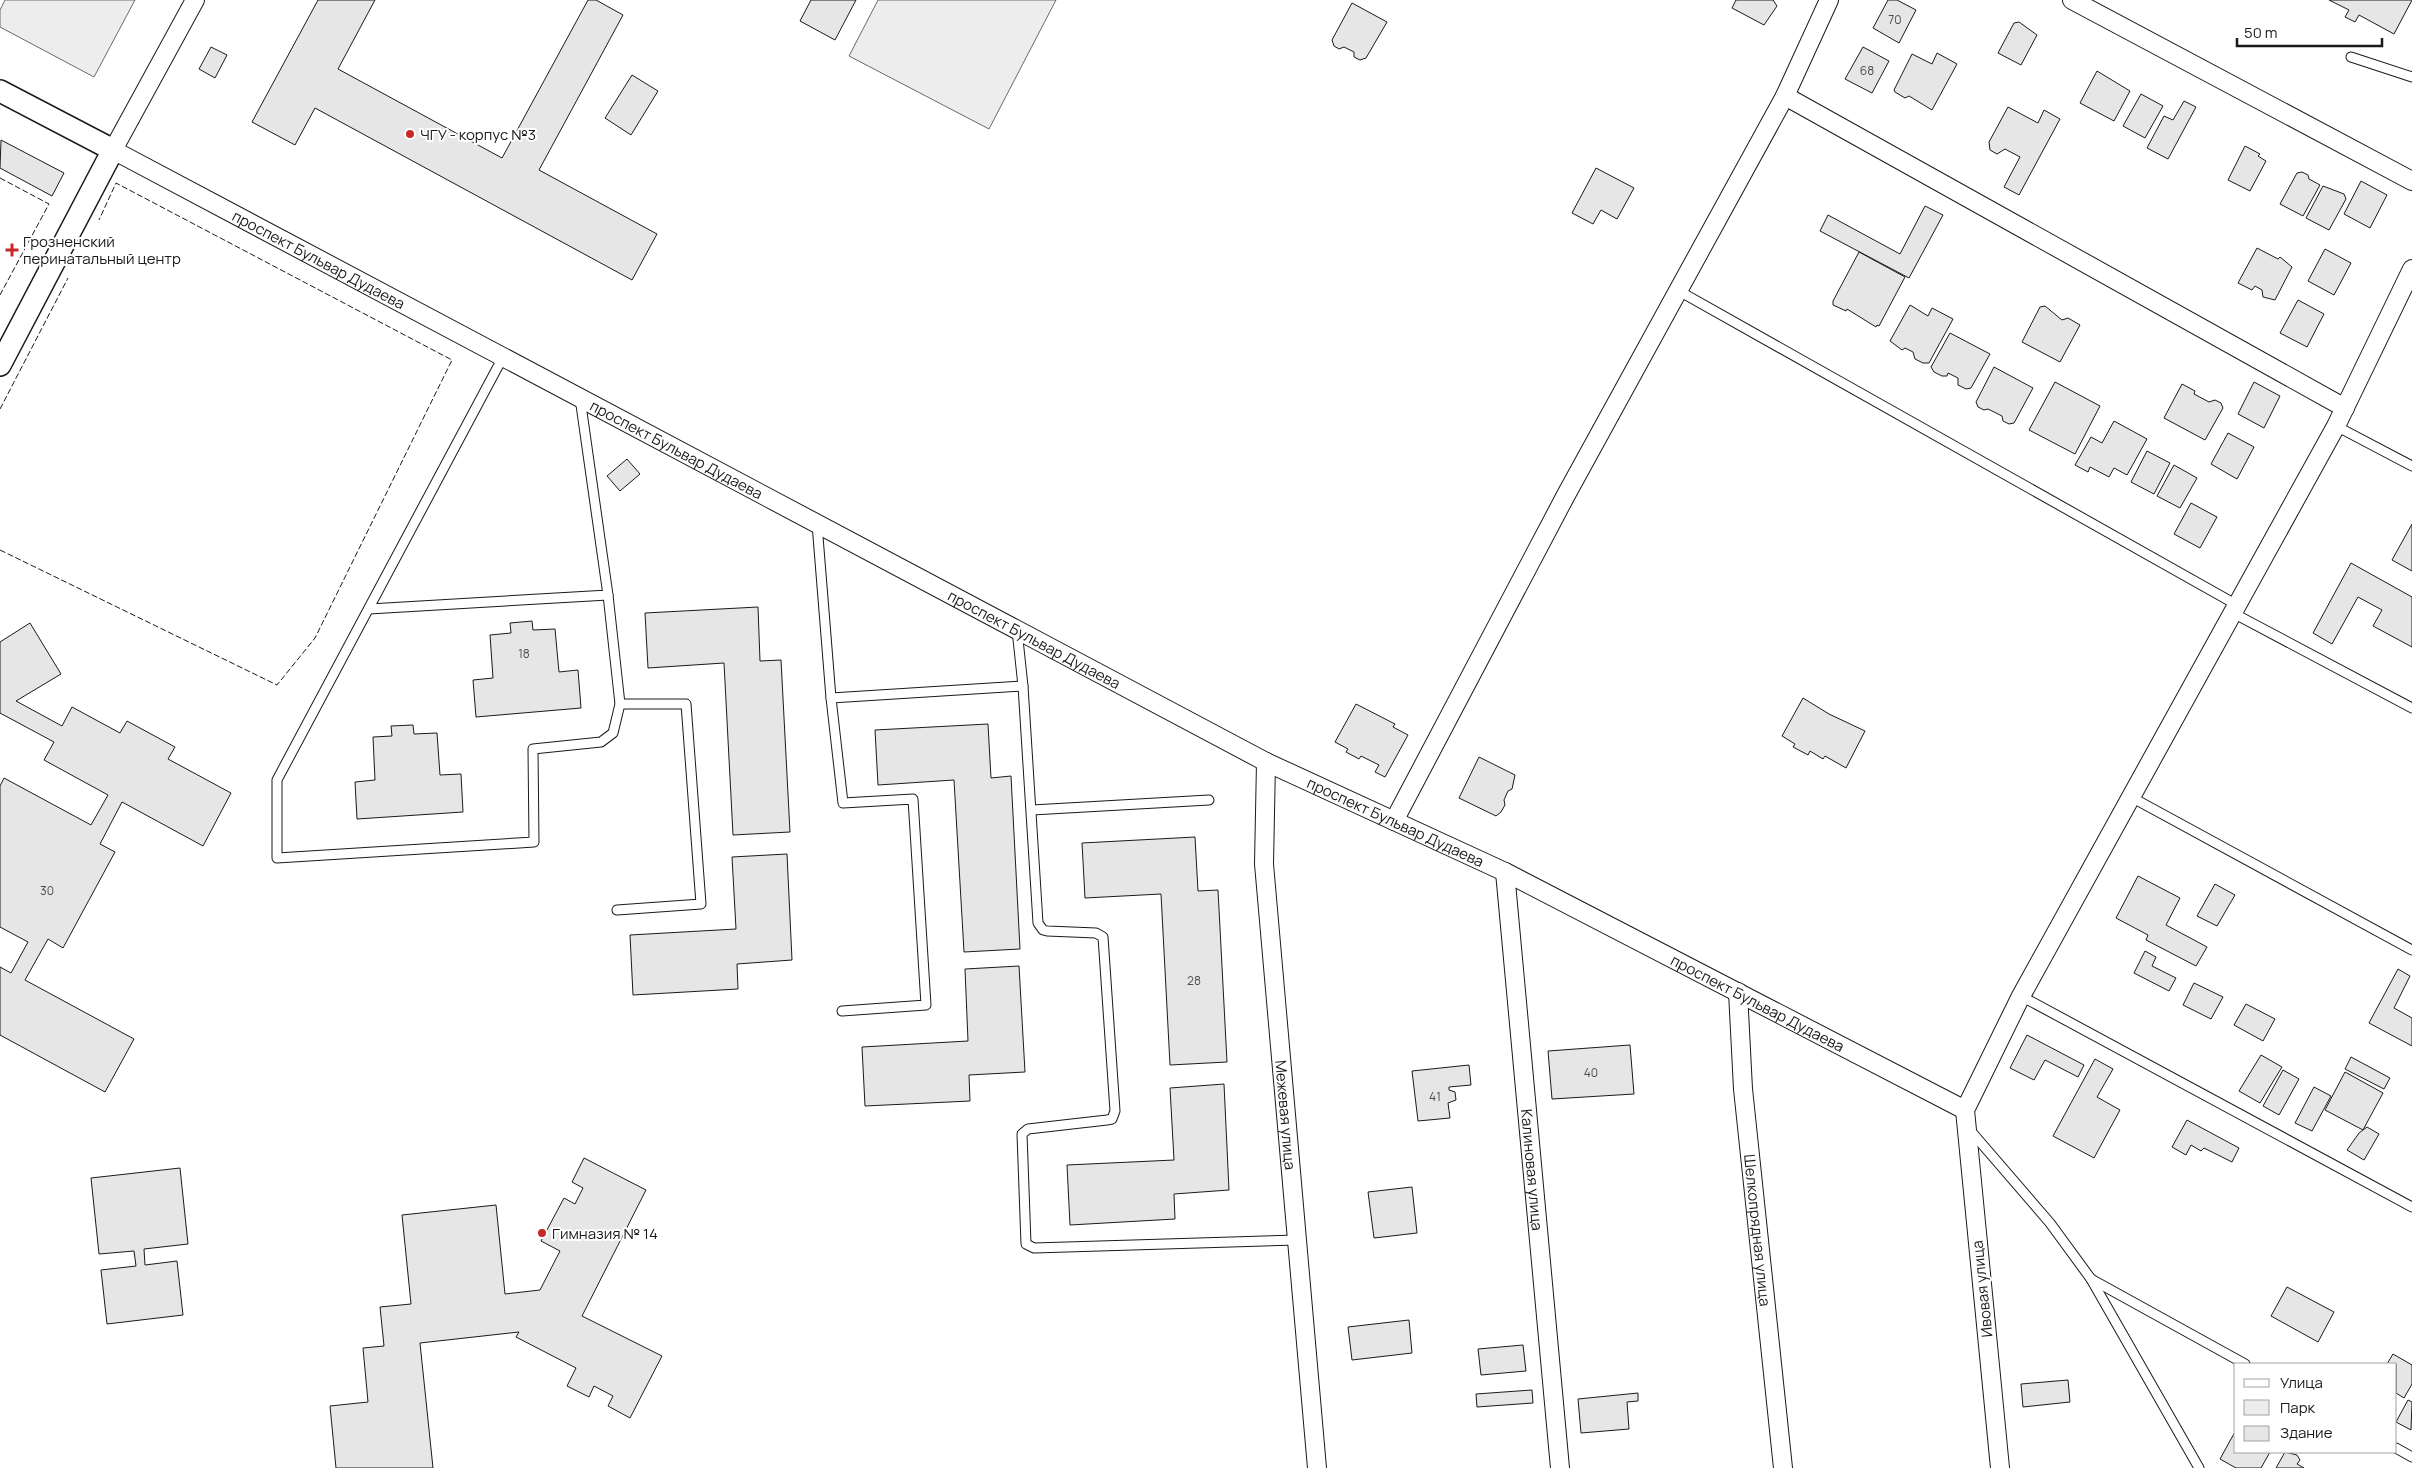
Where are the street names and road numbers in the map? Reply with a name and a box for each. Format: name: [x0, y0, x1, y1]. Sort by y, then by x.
street label: проспект Бульвар Дудаева: [229, 205, 409, 314]
street label: проспект Бульвар Дудаева: [587, 395, 767, 504]
street label: проспект Бульвар Дудаева: [944, 585, 1124, 693]
street label: проспект Бульвар Дудаева: [1304, 772, 1487, 871]
street label: проспект Бульвар Дудаева: [1667, 949, 1848, 1056]
street label: Межевая улица: [1271, 1059, 1301, 1171]
street label: Калиновая улица: [1516, 1108, 1549, 1232]
street label: Шелкопрядная улица: [1739, 1153, 1776, 1307]
street label: Ивовая улица: [1966, 1240, 1998, 1338]

